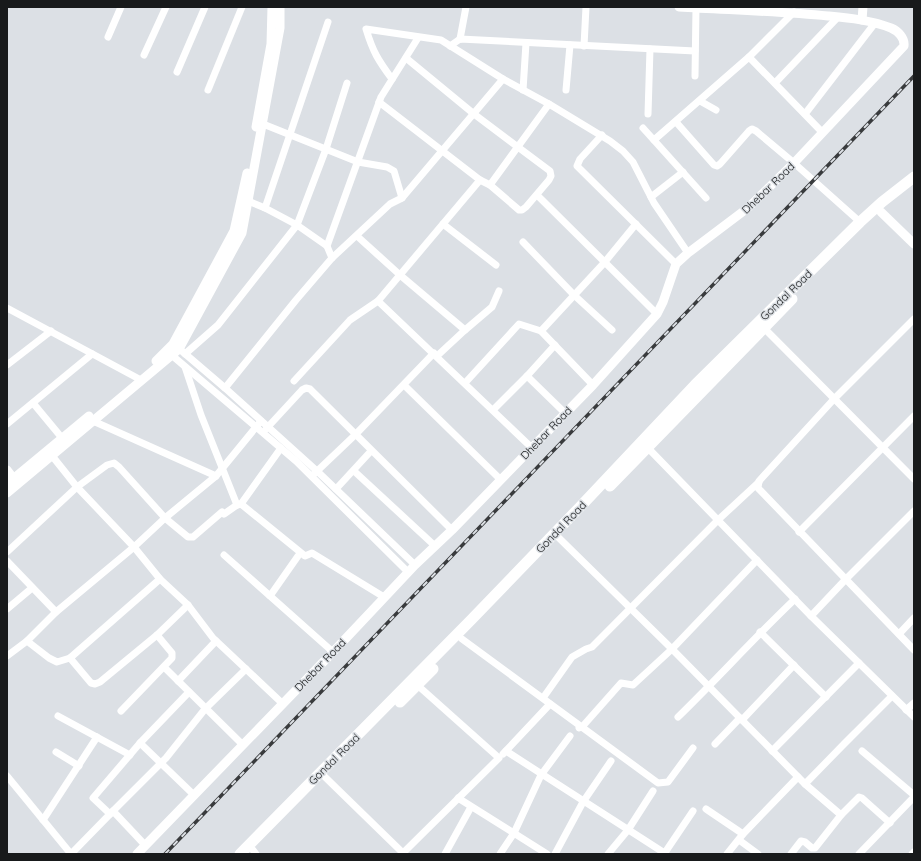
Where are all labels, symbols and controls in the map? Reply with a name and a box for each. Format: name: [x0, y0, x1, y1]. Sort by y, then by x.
street label: Dhebar Road: [739, 159, 797, 217]
street label: Gondal Road: [757, 267, 815, 323]
street label: Dhebar Road: [517, 404, 575, 462]
street label: Gondal Road: [533, 498, 589, 556]
street label: Dhebar Road: [291, 636, 349, 694]
street label: Gondal Road: [305, 730, 363, 788]

